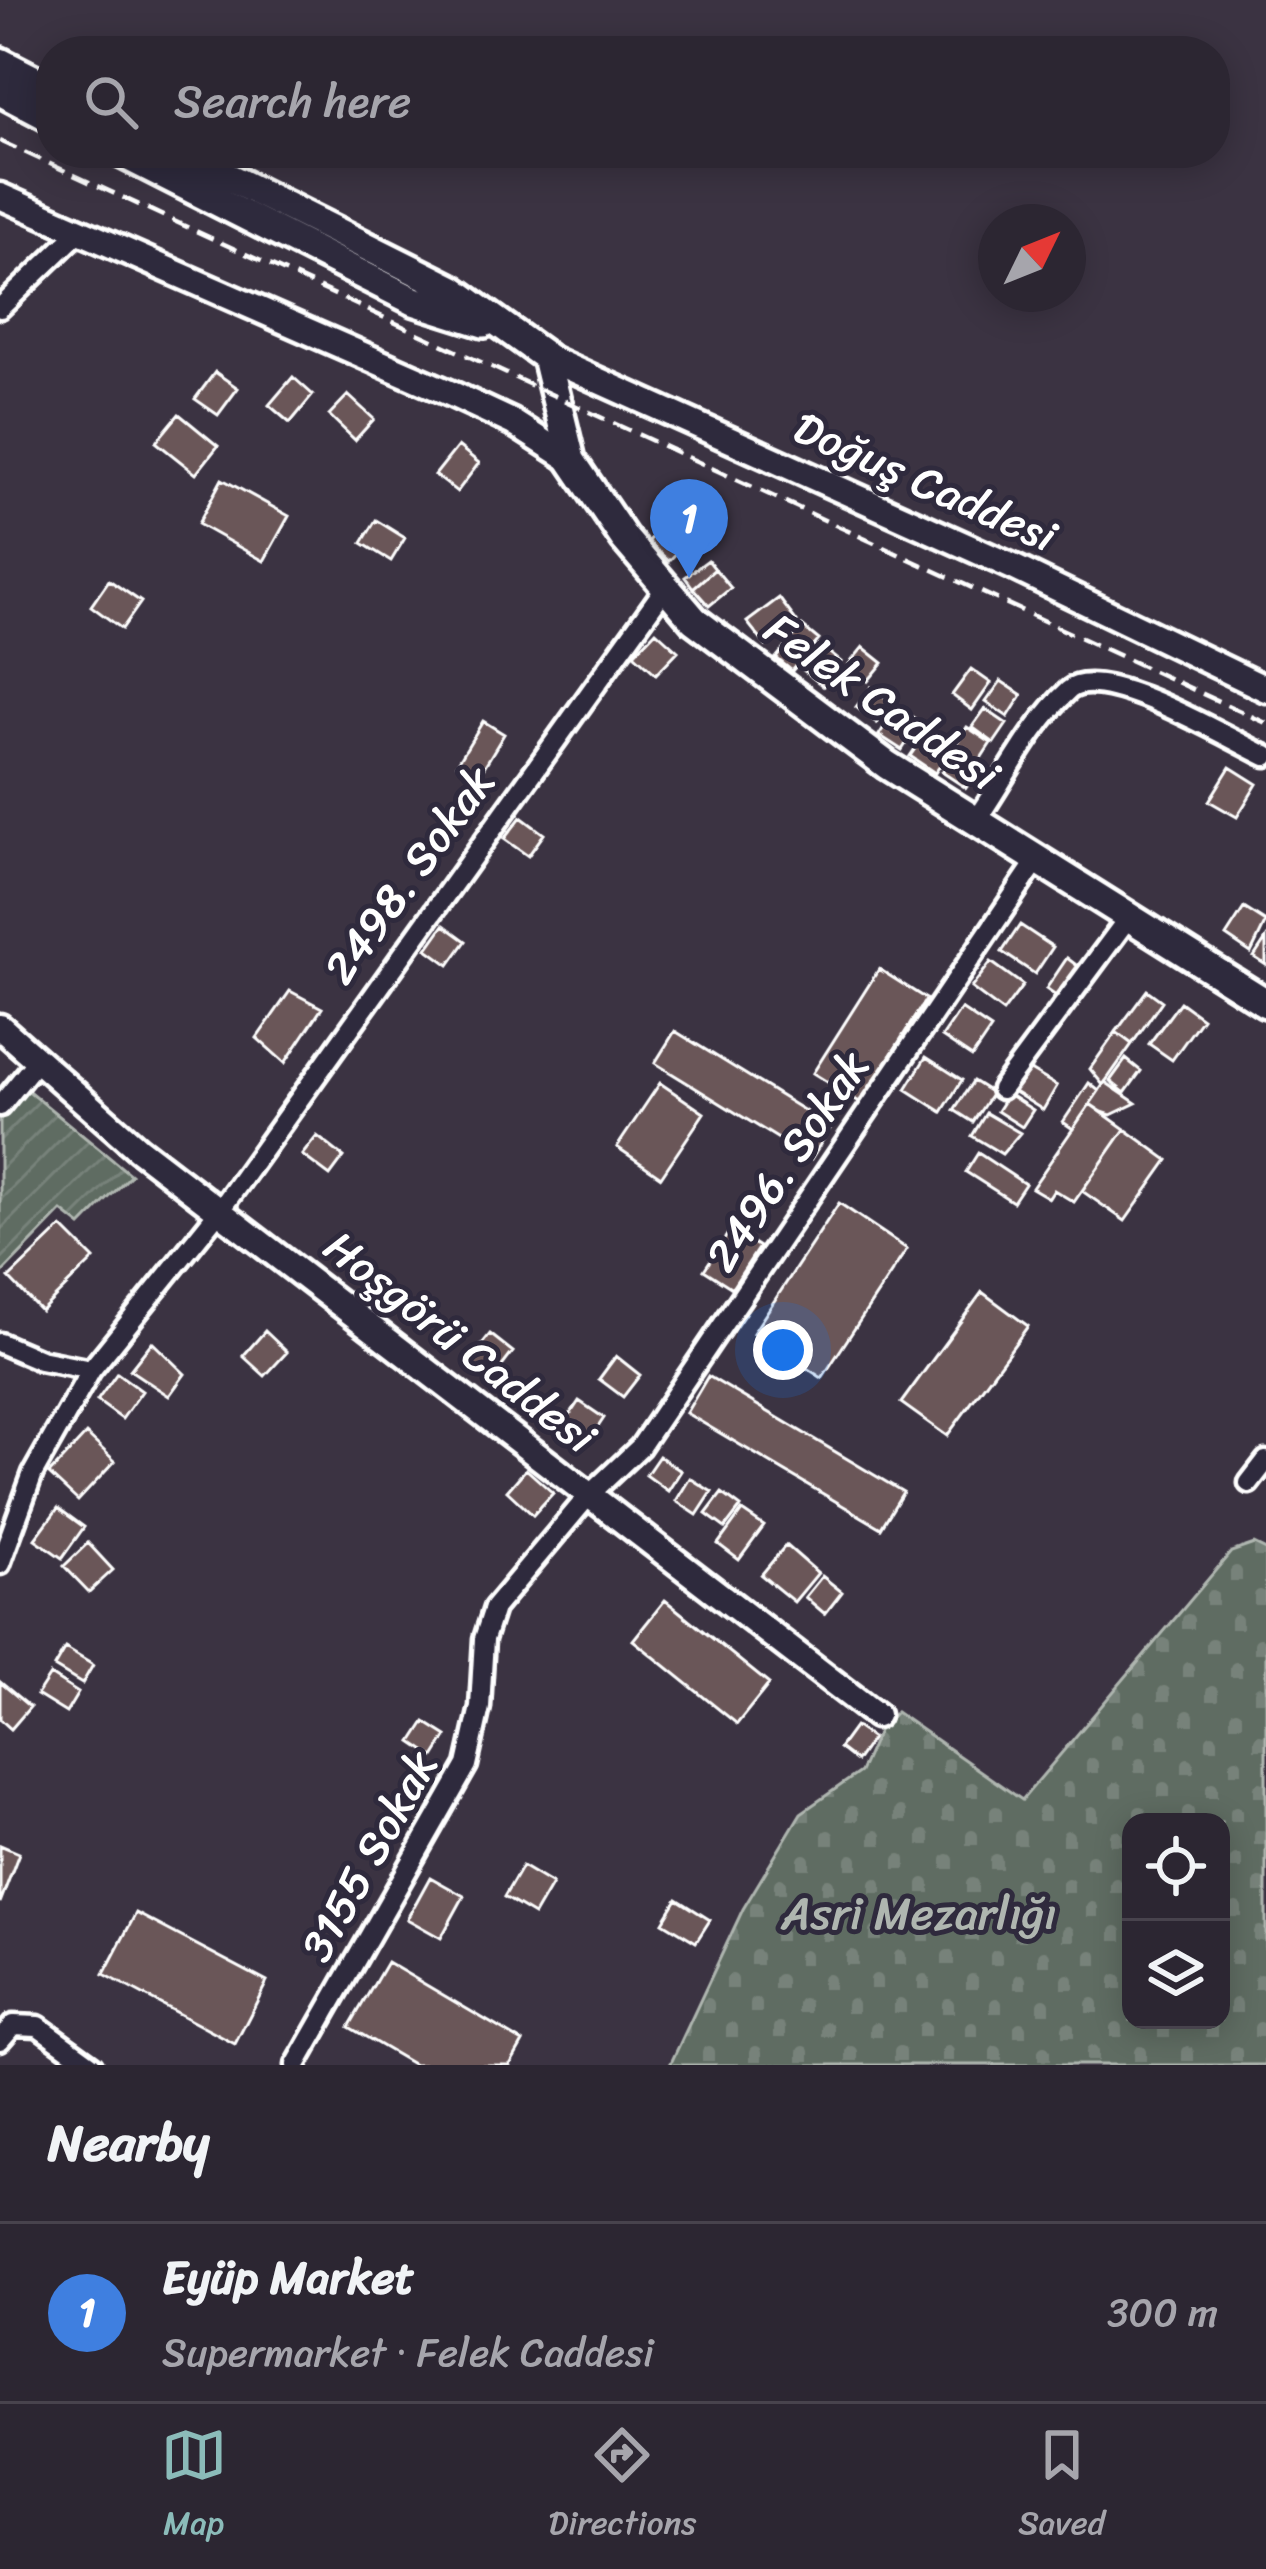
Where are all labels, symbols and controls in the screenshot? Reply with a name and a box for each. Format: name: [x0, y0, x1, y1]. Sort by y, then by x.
search box: [36, 36, 1230, 168]
text: Search here: [174, 62, 411, 142]
icon: search: [78, 69, 144, 135]
north arrow: [978, 204, 1086, 312]
street label: Doğuş Caddesi: [780, 388, 1071, 576]
pin: 1: [650, 479, 728, 578]
street label: Felek Caddesi: [747, 591, 1018, 814]
street label: 2498. Sokak: [302, 748, 517, 1002]
street label: 2496. Sokak: [683, 1033, 891, 1289]
street label: Hoşgörü Caddesi: [305, 1209, 616, 1476]
your location: [753, 1320, 813, 1380]
street label: 3155 Sokak: [278, 1735, 460, 1977]
map controls: [1122, 1813, 1230, 2029]
button: locate: [1122, 1813, 1230, 1921]
park label: Asri Mezarlığı: [780, 1874, 1057, 1954]
button: layers: [1122, 1921, 1230, 2029]
text: Nearby: [48, 2098, 209, 2188]
text: Eyüp Market: [162, 2238, 414, 2318]
text: 1: [79, 2278, 95, 2347]
text: 300 m: [1107, 2278, 1218, 2347]
text: Supermarket · Felek Caddesi: [162, 2318, 654, 2387]
tab: Map: [161, 2422, 227, 2552]
tab: Directions: [549, 2422, 696, 2552]
tab: Saved: [1018, 2422, 1105, 2552]

